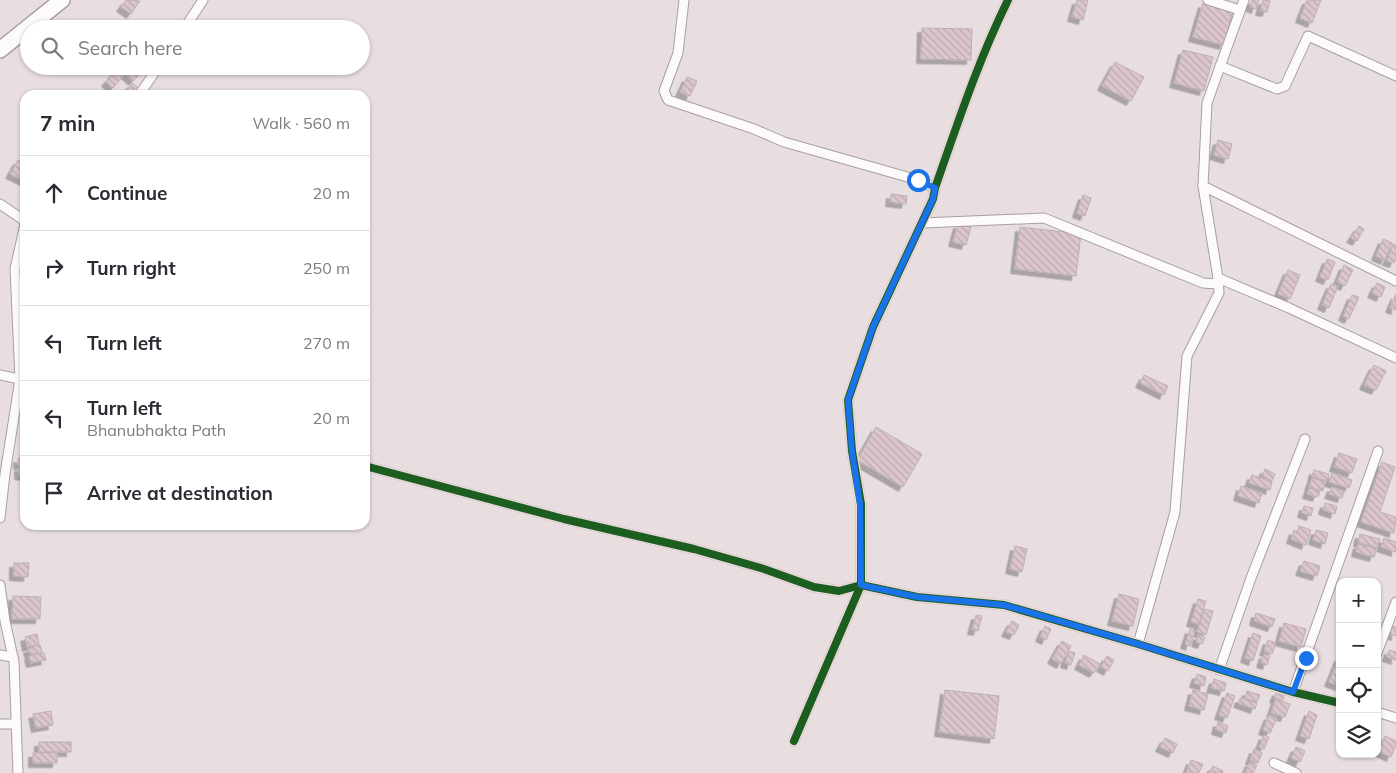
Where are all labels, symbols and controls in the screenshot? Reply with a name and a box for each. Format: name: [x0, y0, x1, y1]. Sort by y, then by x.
search box: [20, 20, 370, 75]
icon: search: [38, 34, 66, 62]
text: Search here: [78, 36, 182, 60]
text: 7 min: [40, 110, 95, 136]
text: Walk · 560 m: [252, 113, 350, 133]
route start: [907, 169, 930, 192]
icon: ahead: [40, 179, 68, 207]
text: Continue: [87, 181, 167, 205]
text: 20 m: [313, 183, 350, 203]
icon: right: [40, 254, 68, 282]
text: Turn right: [87, 256, 176, 280]
text: 250 m: [303, 258, 350, 278]
icon: left: [40, 329, 68, 357]
text: Turn left: [87, 331, 162, 355]
text: 270 m: [303, 333, 350, 353]
text: Turn left: [87, 396, 162, 420]
icon: left: [40, 404, 68, 432]
text: 20 m: [313, 408, 350, 428]
text: Bhanubhakta Path: [87, 420, 226, 440]
icon: arrive: [40, 479, 68, 507]
text: Arrive at destination: [87, 481, 273, 505]
map controls: [1336, 578, 1381, 758]
button: +: [1336, 578, 1381, 623]
button: −: [1336, 623, 1381, 668]
route end: [1295, 647, 1318, 670]
button: locate: [1336, 668, 1381, 713]
button: layers: [1336, 713, 1381, 758]

